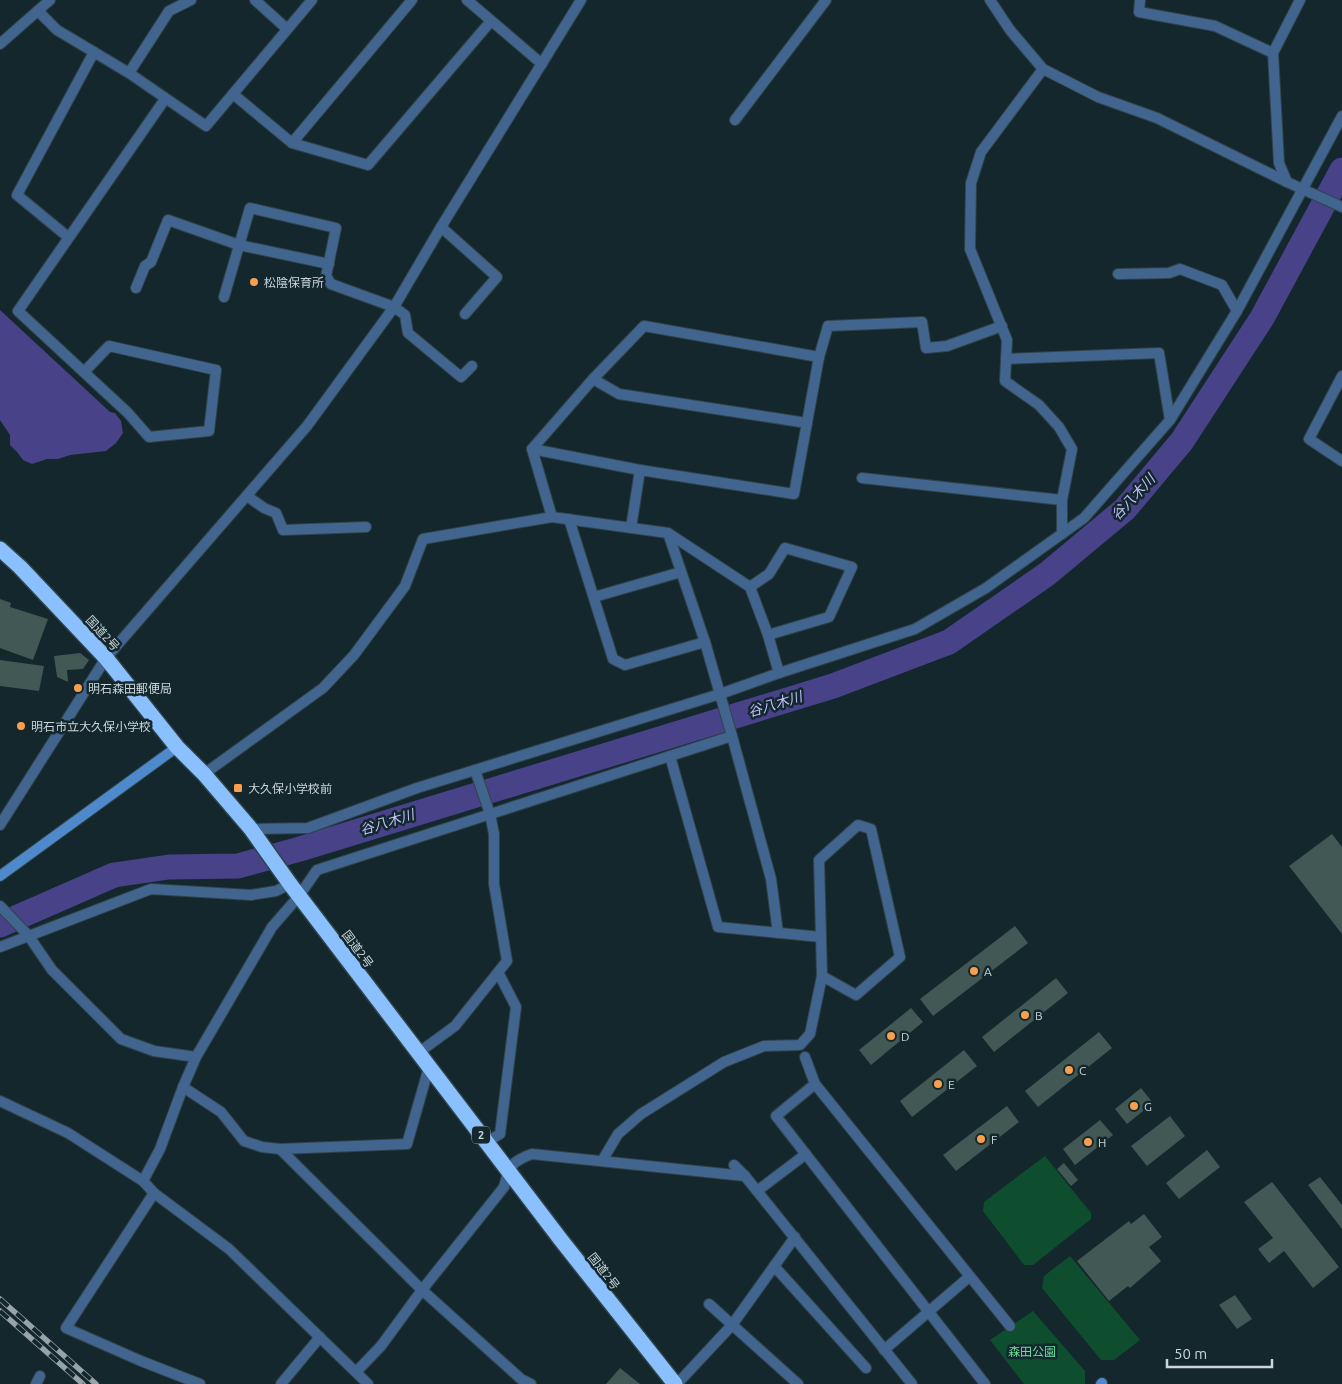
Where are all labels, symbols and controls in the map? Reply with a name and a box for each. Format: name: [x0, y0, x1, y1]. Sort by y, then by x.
marker: 松陰保育所: [248, 276, 260, 288]
place label: 松陰保育所: [264, 276, 324, 289]
water label: 谷八木川: [1108, 470, 1159, 523]
street label: 国道2号: [84, 613, 122, 653]
marker: 明石森田郵便局: [72, 682, 84, 694]
place label: 明石森田郵便局: [88, 682, 172, 695]
water label: 谷八木川: [746, 688, 806, 720]
marker: 明石市立大久保小学校: [15, 720, 27, 732]
place label: 明石市立大久保小学校: [31, 720, 151, 733]
marker: 大久保小学校前: [232, 782, 244, 794]
place label: 大久保小学校前: [248, 782, 332, 795]
water label: 谷八木川: [358, 806, 418, 838]
street label: 国道2号: [340, 928, 376, 970]
marker: A: [968, 965, 980, 977]
place label: A: [984, 965, 992, 978]
marker: B: [1019, 1009, 1031, 1021]
place label: B: [1035, 1009, 1043, 1022]
marker: D: [885, 1030, 897, 1042]
place label: D: [901, 1030, 909, 1043]
marker: C: [1063, 1064, 1075, 1076]
place label: C: [1079, 1064, 1087, 1077]
marker: E: [932, 1078, 944, 1090]
place label: E: [948, 1078, 955, 1091]
marker: G: [1128, 1100, 1140, 1112]
place label: G: [1144, 1100, 1152, 1113]
road number: 2: [472, 1126, 490, 1144]
marker: F: [975, 1133, 987, 1145]
place label: F: [991, 1133, 997, 1146]
marker: H: [1082, 1136, 1094, 1148]
place label: H: [1098, 1136, 1106, 1149]
street label: 国道2号: [586, 1250, 622, 1292]
scale bar: [1167, 1336, 1272, 1368]
park label: 森田公園: [1008, 1345, 1056, 1358]
text: 50 m: [1174, 1345, 1207, 1362]

